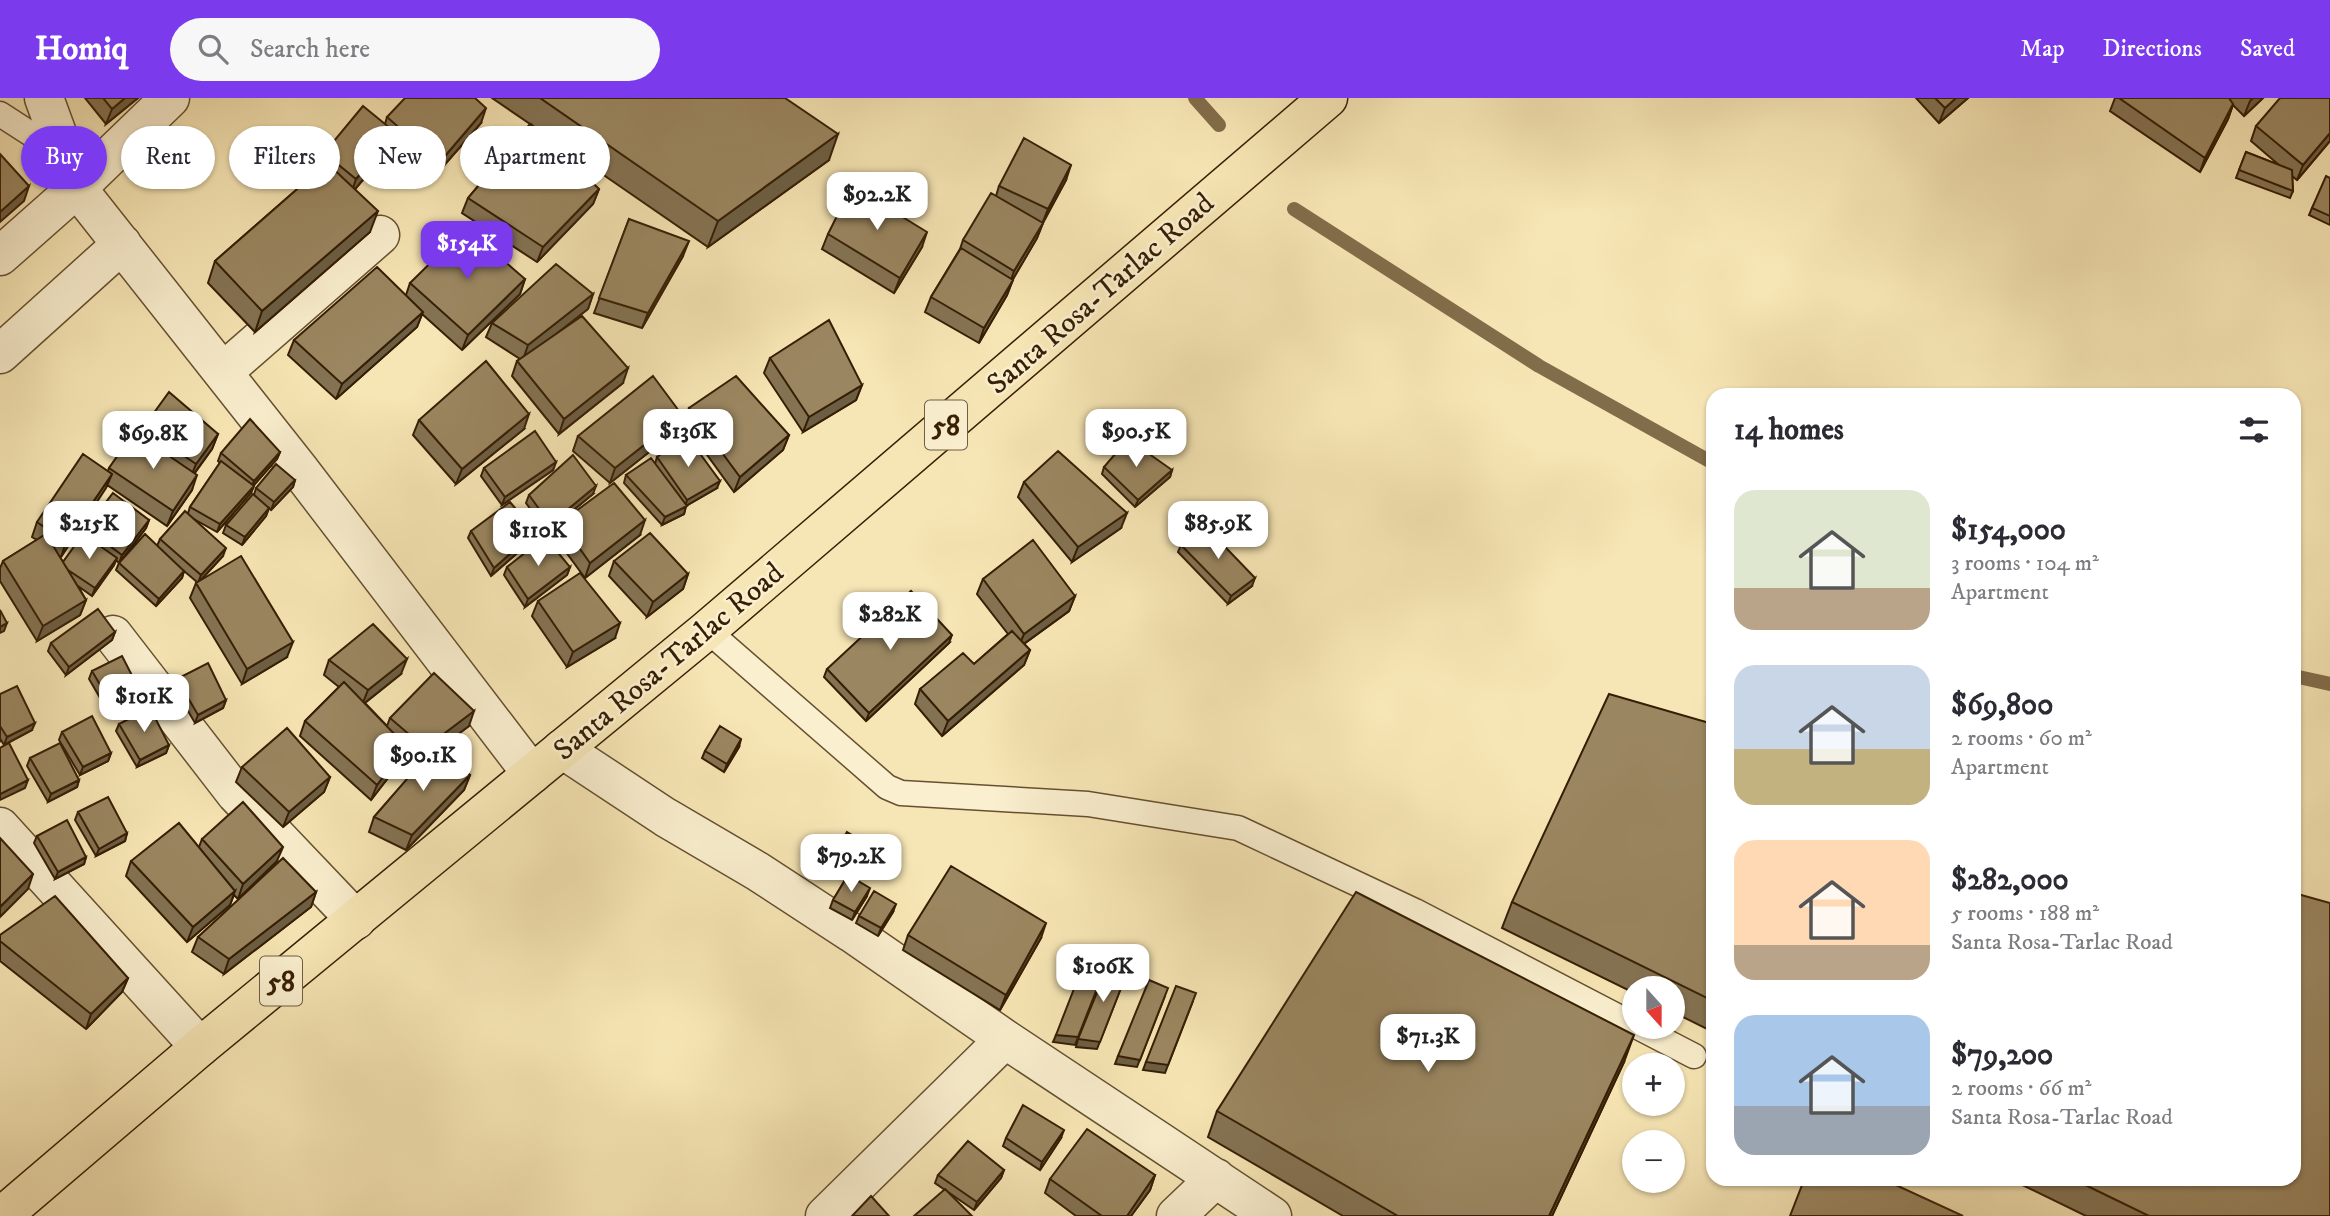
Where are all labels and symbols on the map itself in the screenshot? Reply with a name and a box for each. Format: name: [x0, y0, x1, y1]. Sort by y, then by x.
pin: $92.2K: [820, 172, 934, 232]
street label: Santa Rosa-Tarlac Road: [980, 185, 1222, 403]
pin: $154K: [418, 222, 516, 281]
road number: 58: [925, 400, 967, 450]
pin: $136K: [639, 410, 737, 469]
pin: $90.5K: [1079, 410, 1193, 469]
pin: $69.8K: [96, 412, 210, 471]
pin: $215K: [40, 502, 138, 561]
pin: $85.9K: [1161, 502, 1275, 561]
pin: $110K: [489, 508, 587, 568]
street label: Santa Rosa-Tarlac Road: [546, 555, 792, 769]
pin: $282K: [841, 592, 939, 652]
pin: $101K: [95, 674, 193, 734]
pin: $90.1K: [366, 734, 480, 793]
pin: $79.2K: [794, 834, 908, 894]
pin: $106K: [1054, 944, 1152, 1004]
road number: 58: [260, 956, 302, 1006]
north arrow: [1622, 976, 1685, 1040]
pin: $71.3K: [1371, 1014, 1485, 1074]

